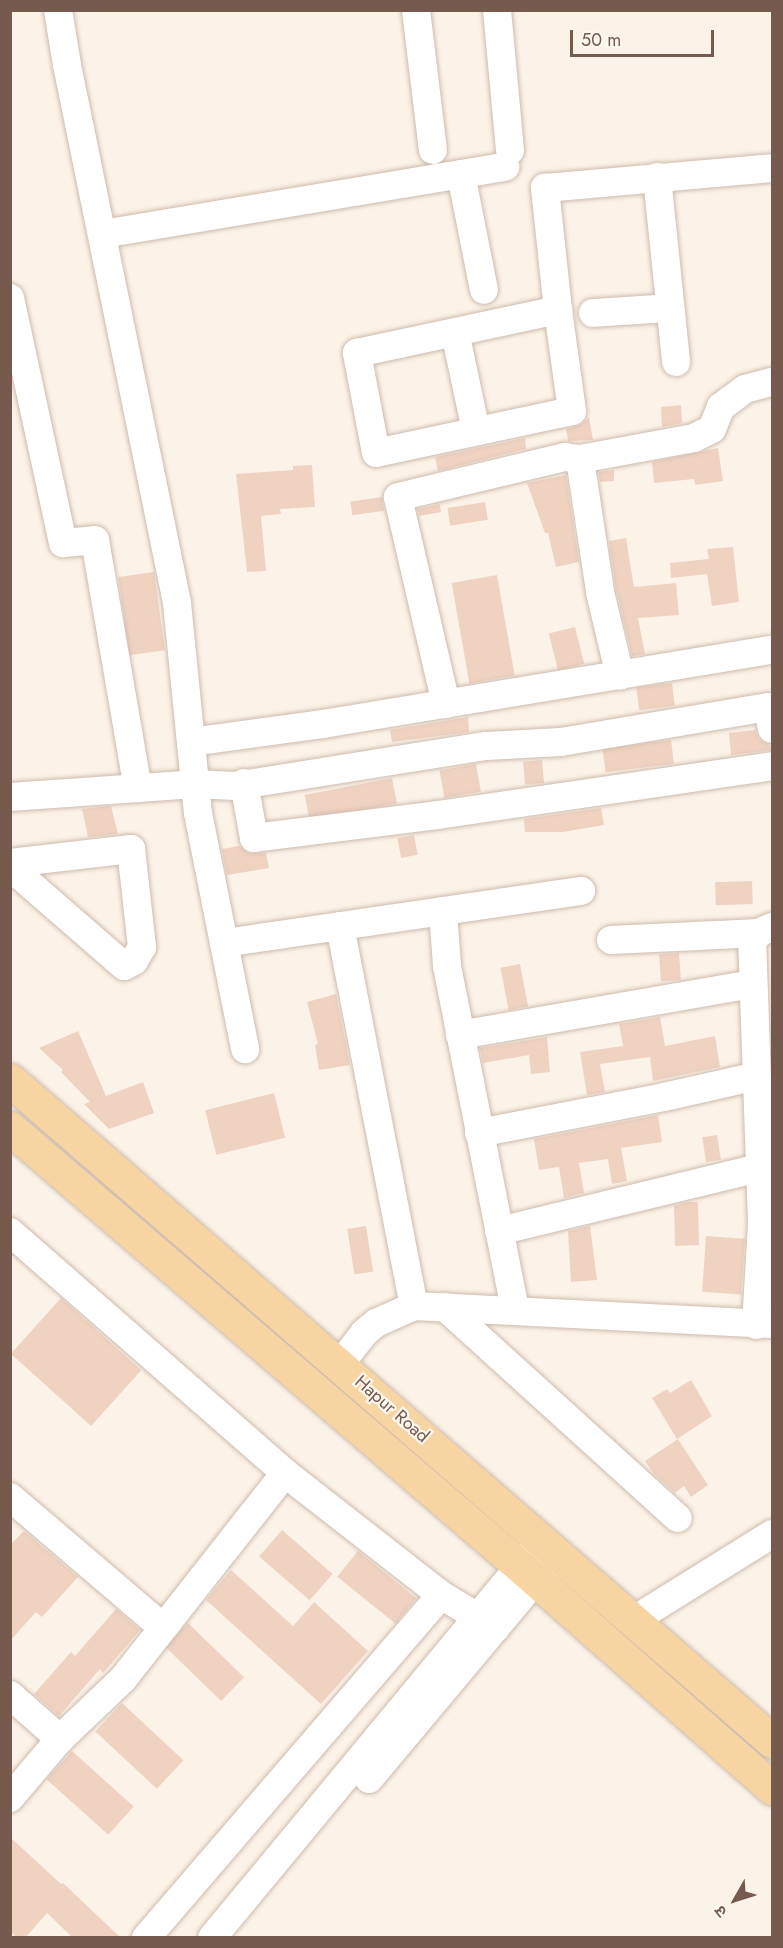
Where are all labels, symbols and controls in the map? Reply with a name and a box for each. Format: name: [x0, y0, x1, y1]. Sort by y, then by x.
scale bar: [573, 18, 717, 56]
text: 50 m: [581, 27, 621, 53]
street label: Hapur Road: [350, 1371, 434, 1447]
north arrow: [705, 1870, 765, 1930]
text: उ: [709, 1901, 733, 1923]

